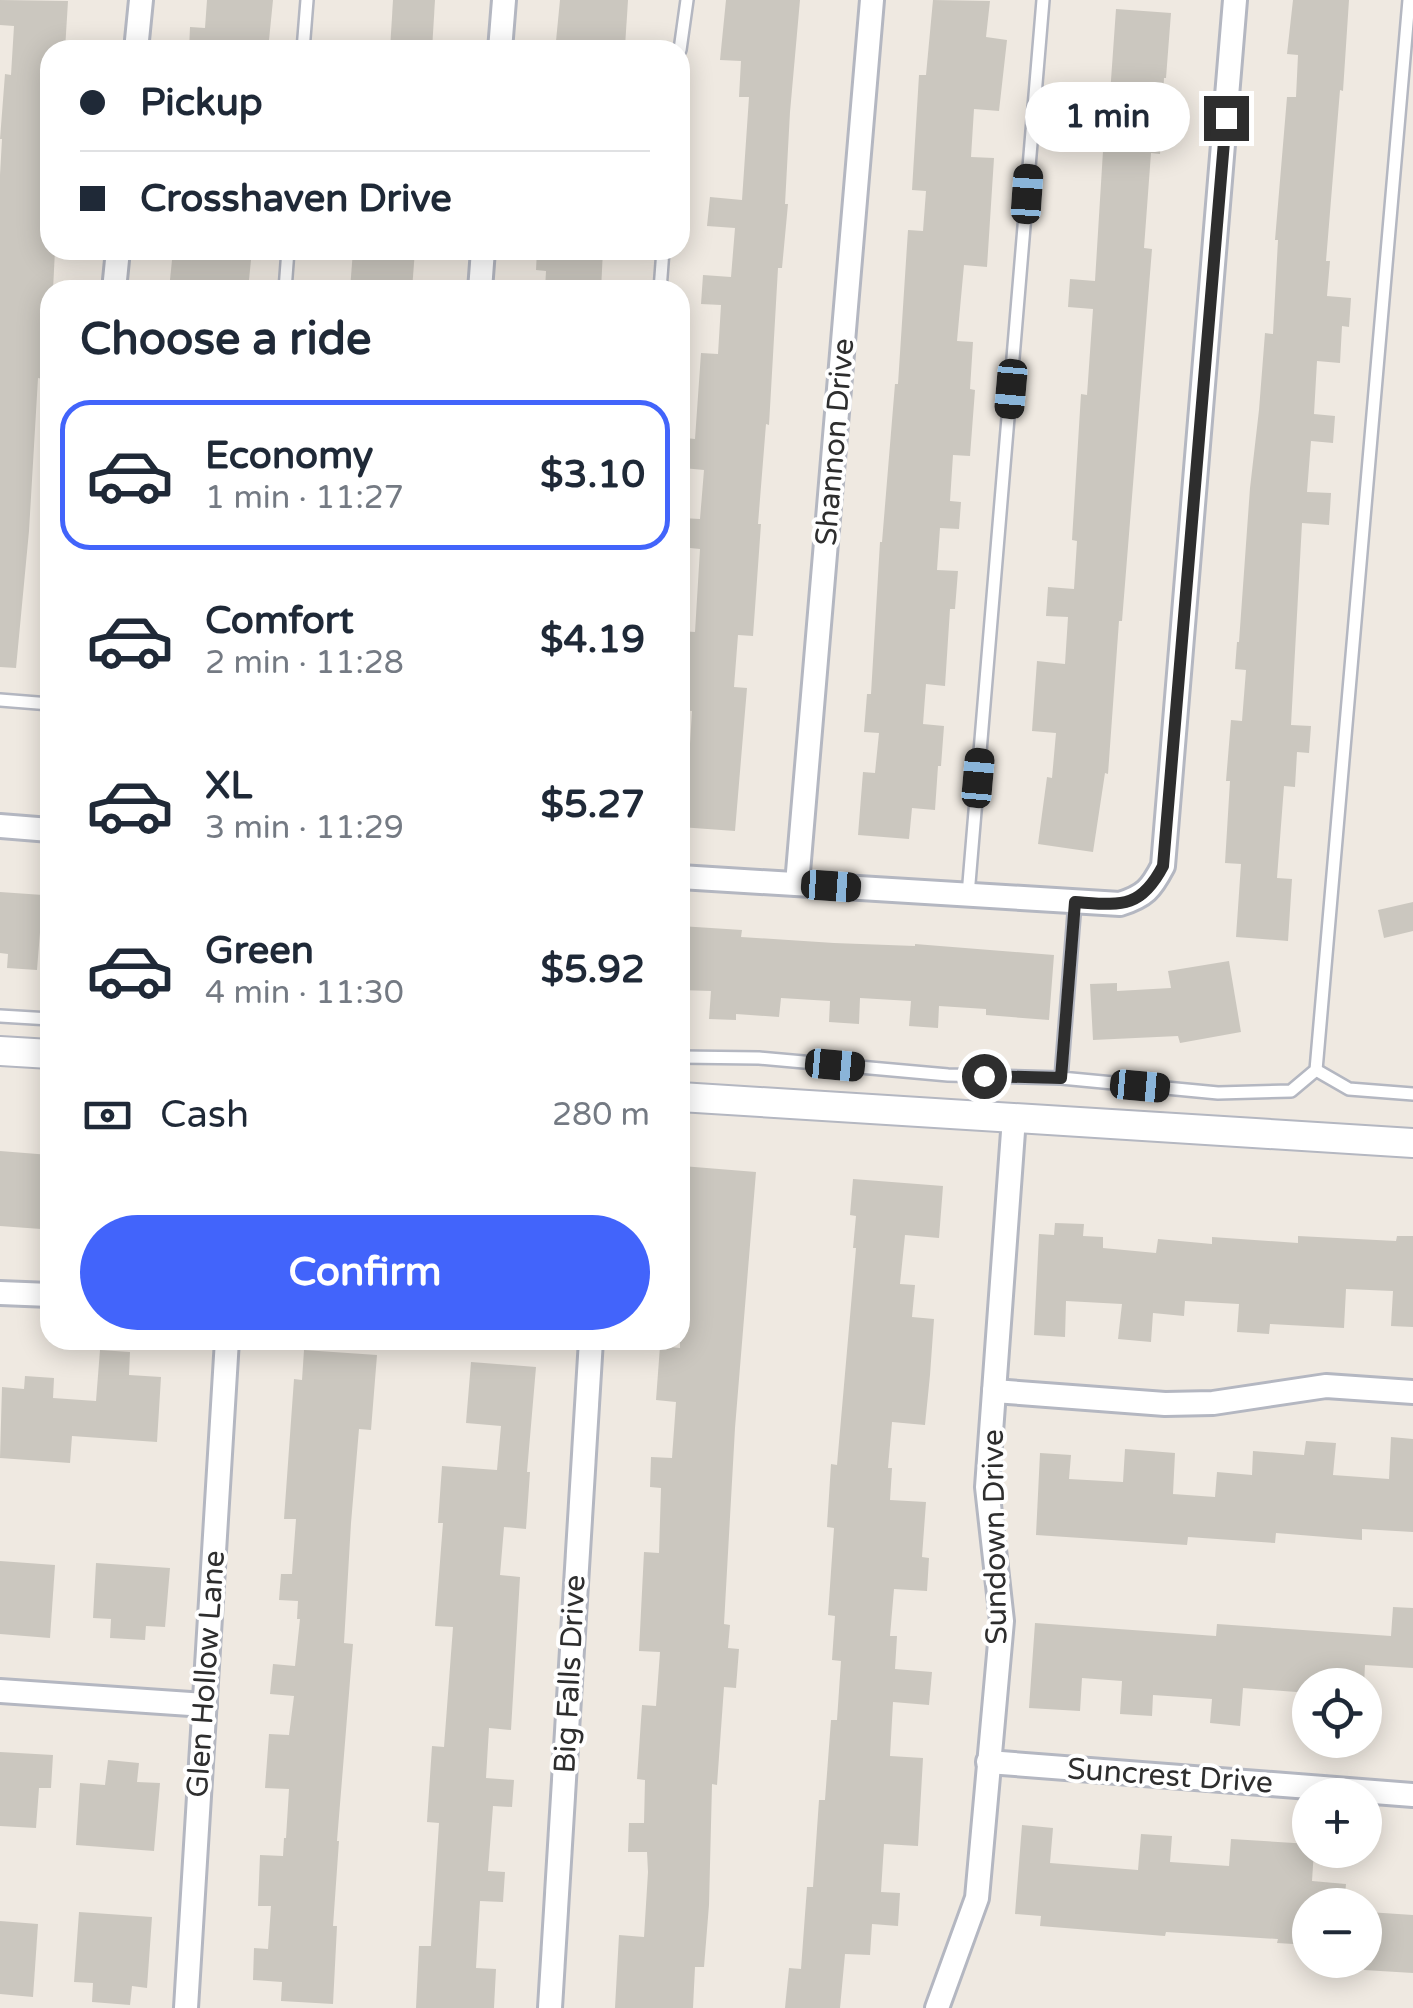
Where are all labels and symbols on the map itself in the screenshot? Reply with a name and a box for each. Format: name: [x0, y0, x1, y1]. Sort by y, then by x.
callout: 1 min: [1026, 83, 1191, 153]
route end: [1204, 96, 1249, 141]
car: [1010, 163, 1044, 225]
street label: Shannon Drive: [808, 337, 862, 547]
car: [993, 358, 1029, 420]
car: [960, 747, 996, 809]
car: [800, 869, 862, 903]
car: [804, 1047, 866, 1083]
route start: [962, 1054, 1007, 1099]
car: [1109, 1068, 1171, 1104]
street label: Sundown Drive: [975, 1429, 1015, 1645]
street label: Glen Hollow Lane: [179, 1549, 233, 1799]
street label: Big Falls Drive: [546, 1574, 594, 1774]
street label: Suncrest Drive: [1066, 1750, 1274, 1802]

